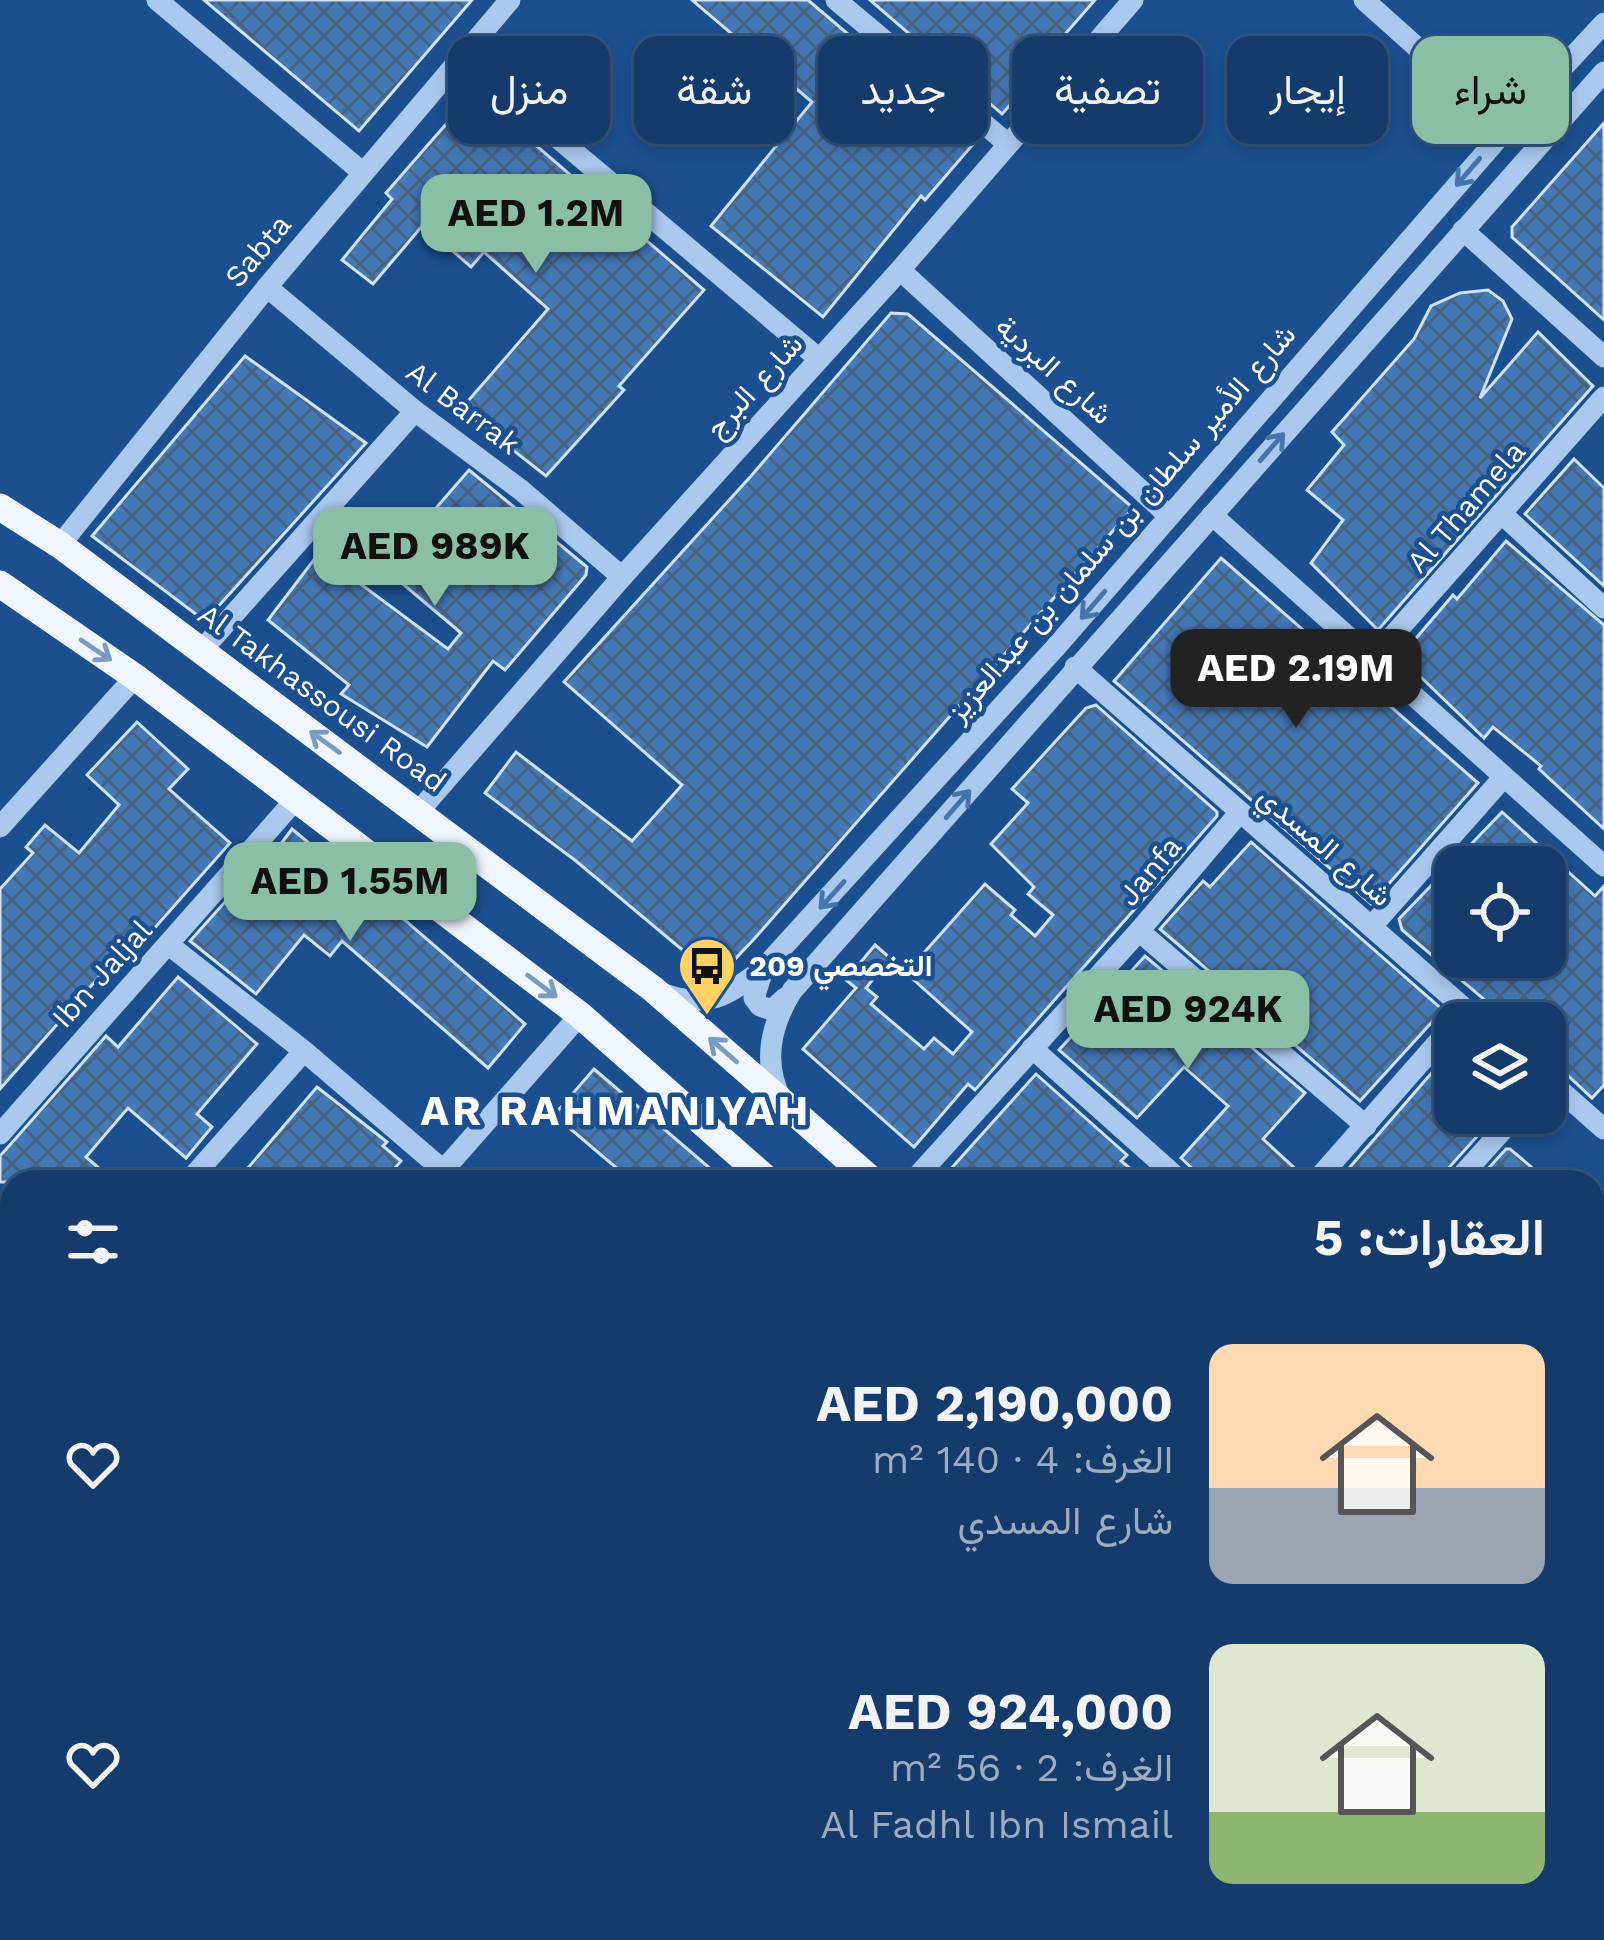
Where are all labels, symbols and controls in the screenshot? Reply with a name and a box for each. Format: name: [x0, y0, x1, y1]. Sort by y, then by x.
chip: منزل: [448, 36, 610, 144]
chip: شقة: [634, 36, 794, 144]
chip: جديد: [818, 36, 988, 144]
chip: تصفية: [1012, 36, 1203, 144]
chip: إيجار: [1227, 36, 1388, 144]
chip: شراء: [1412, 36, 1569, 144]
one-way arrow: [1455, 156, 1483, 186]
pin: AED 1.2M: [412, 174, 660, 276]
text: AED 1.2M: [448, 190, 624, 235]
street label: Sabta: [217, 207, 298, 294]
street label: شارع البردية: [987, 308, 1120, 433]
street label: شارع الأمير سلطان بن سلمان بن عبدالعزيز: [938, 317, 1305, 731]
street label: شارع البرج: [698, 326, 812, 447]
street label: Al Barrak: [400, 354, 527, 462]
one-way arrow: [1258, 432, 1285, 463]
street label: Al Thamela: [1399, 434, 1532, 579]
pin: AED 989K: [311, 507, 559, 609]
text: AED 989K: [340, 523, 530, 568]
one-way arrow: [1080, 589, 1107, 619]
street label: Al Takhassousi Road: [192, 596, 453, 799]
pin: AED 2.19M: [1159, 629, 1433, 731]
one-way arrow: [79, 637, 113, 662]
text: AED 2.19M: [1197, 645, 1395, 690]
one-way arrow: [309, 729, 342, 755]
street label: شارع المسدي: [1247, 778, 1399, 919]
one-way arrow: [943, 789, 971, 819]
street label: Janfa: [1111, 829, 1189, 912]
pin: AED 1.55M: [213, 842, 487, 944]
map controls: [1434, 846, 1566, 1134]
button: locate: [1434, 846, 1566, 978]
text: AED 1.55M: [251, 858, 449, 903]
one-way arrow: [819, 879, 846, 909]
street label: Ibn Jaljal: [44, 913, 159, 1035]
bus stop icon: التخصصي 209: [676, 935, 738, 1017]
place label: التخصصي 209: [749, 948, 933, 991]
pin: AED 924K: [1064, 970, 1312, 1072]
one-way arrow: [525, 973, 557, 999]
text: AED 924K: [1093, 986, 1283, 1031]
button: layers: [1434, 1002, 1566, 1134]
one-way arrow: [708, 1037, 739, 1064]
district label: AR RAHMANIYAH: [421, 1086, 811, 1135]
text: العقارات: 5: [1314, 1208, 1545, 1267]
icon: filters: [60, 1209, 126, 1275]
text: AED 2,190,000: [816, 1374, 1173, 1433]
icon: home: [1305, 1392, 1449, 1536]
icon: heart: [60, 1431, 126, 1497]
text: الغرف: 4 · 140 m²: [872, 1437, 1173, 1482]
text: شارع المسدي: [957, 1498, 1173, 1543]
text: AED 924,000: [848, 1682, 1173, 1741]
icon: home: [1305, 1692, 1449, 1836]
icon: heart: [60, 1731, 126, 1797]
text: الغرف: 2 · 56 m²: [890, 1745, 1173, 1790]
text: Al Fadhl Ibn Ismail: [821, 1802, 1173, 1847]

